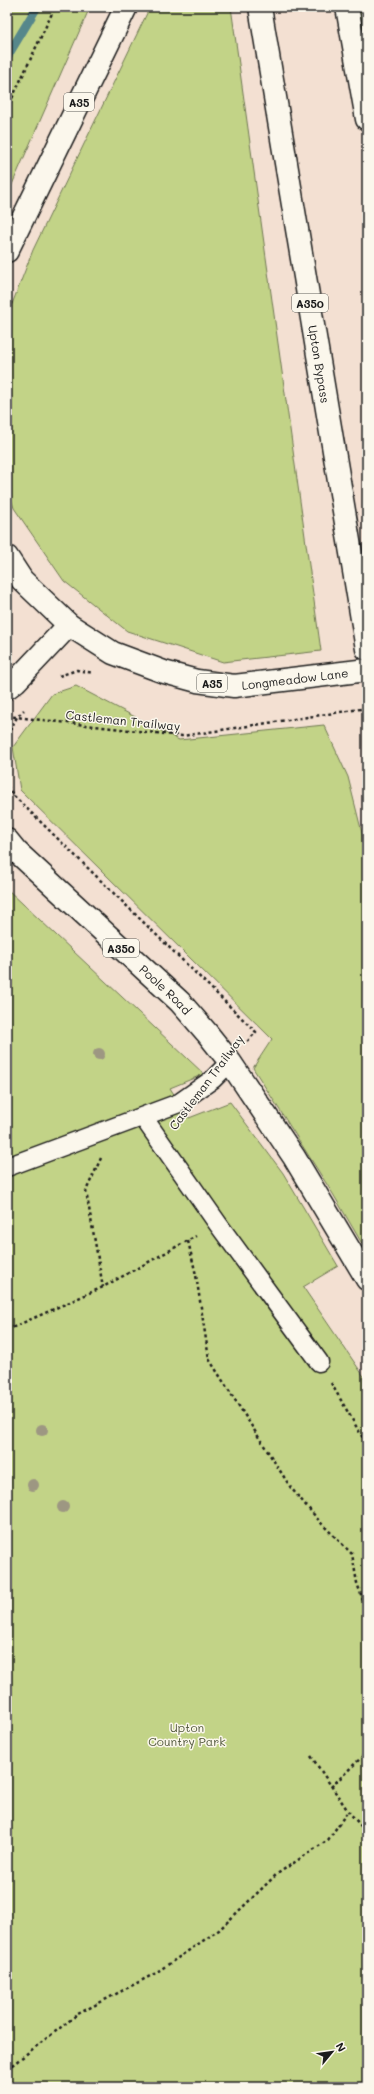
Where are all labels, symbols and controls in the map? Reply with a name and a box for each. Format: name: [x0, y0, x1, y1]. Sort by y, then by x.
road number: A35: [64, 93, 94, 111]
road number: A350: [292, 294, 328, 312]
street label: Upton Bypass: [305, 324, 334, 404]
street label: Longmeadow Lane: [241, 664, 349, 693]
road number: A35: [197, 674, 227, 692]
street label: Castleman Trailway: [65, 706, 181, 734]
road number: A350: [103, 939, 139, 957]
street label: Poole Road: [136, 961, 195, 1018]
street label: Castleman Trailway: [165, 1031, 247, 1133]
park label: Upton Country Park: [148, 1719, 226, 1749]
north arrow: [312, 2032, 352, 2072]
text: N: [333, 2040, 350, 2054]

